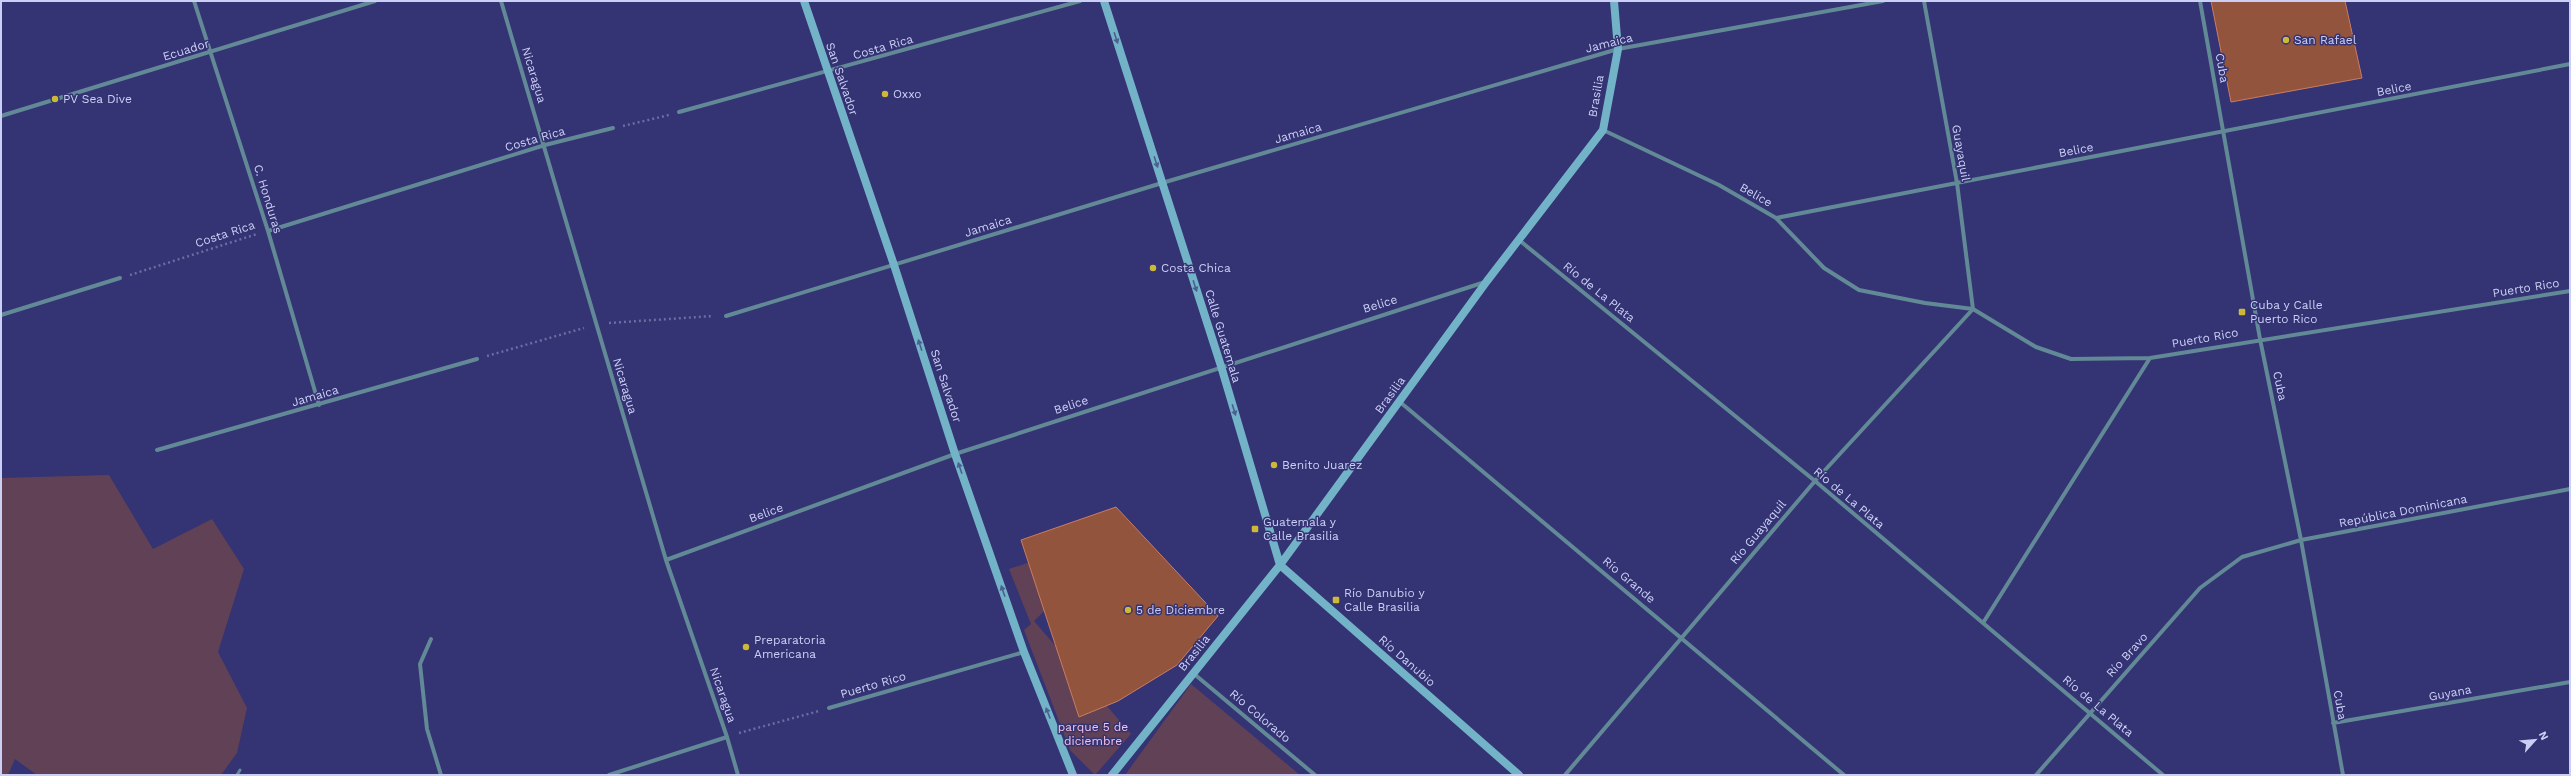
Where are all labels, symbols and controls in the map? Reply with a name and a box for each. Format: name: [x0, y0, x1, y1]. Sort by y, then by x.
street label: Jamaica: [1584, 30, 1634, 56]
street label: Costa Rica: [851, 32, 915, 62]
one-way arrow: [1113, 32, 1119, 44]
place label: San Rafael: [2294, 33, 2357, 47]
marker: San Rafael: [2281, 35, 2291, 45]
street label: Ecuador: [161, 36, 211, 64]
street label: San Salvador: [823, 41, 861, 117]
street label: Nicaragua: [519, 45, 549, 105]
street label: Cuba: [2213, 52, 2232, 84]
street label: Brasilia: [1585, 74, 1607, 118]
street label: Belice: [2375, 79, 2413, 99]
place label: Oxxo: [893, 87, 922, 101]
marker: Oxxo: [880, 89, 890, 99]
place label: PV Sea Dive: [63, 92, 132, 106]
marker: PV Sea Dive: [50, 94, 60, 104]
street label: Jamaica: [1273, 120, 1323, 146]
street label: Costa Rica: [503, 124, 567, 154]
street label: Guayaquil: [1949, 124, 1973, 183]
street label: Belice: [2057, 140, 2095, 160]
one-way arrow: [1153, 156, 1159, 168]
street label: C. Honduras: [251, 163, 285, 235]
street label: Belice: [1737, 180, 1775, 210]
street label: Jamaica: [963, 212, 1013, 240]
street label: Costa Rica: [193, 218, 257, 250]
street label: Río de La Plata: [1560, 259, 1638, 325]
place label: Costa Chica: [1161, 261, 1231, 275]
marker: Costa Chica: [1148, 263, 1158, 273]
street label: Puerto Rico: [2492, 276, 2560, 300]
one-way arrow: [1192, 280, 1198, 292]
street label: Calle Guatemala: [1202, 288, 1244, 384]
street label: Belice: [1361, 292, 1399, 316]
place label: Cuba y Calle Puerto Rico: [2250, 298, 2323, 326]
marker: Cuba y Calle Puerto Rico: [2237, 307, 2247, 317]
street label: Puerto Rico: [2171, 325, 2239, 351]
one-way arrow: [917, 338, 923, 350]
street label: San Salvador: [928, 348, 964, 424]
street label: Nicaragua: [610, 356, 640, 416]
street label: Cuba: [2270, 370, 2290, 402]
street label: Brasilia: [1372, 374, 1408, 416]
street label: Jamaica: [290, 383, 340, 409]
street label: Belice: [1052, 393, 1090, 417]
one-way arrow: [1231, 404, 1237, 416]
place label: Benito Juarez: [1282, 458, 1362, 472]
marker: Benito Juarez: [1269, 460, 1279, 470]
one-way arrow: [957, 462, 963, 474]
street label: Río de La Plata: [1811, 464, 1887, 532]
street label: República Dominicana: [2338, 492, 2468, 530]
street label: Río Guayaquil: [1727, 497, 1789, 567]
street label: Belice: [747, 500, 785, 526]
place label: Guatemala y Calle Brasilia: [1263, 515, 1339, 543]
marker: Guatemala y Calle Brasilia: [1250, 524, 1260, 534]
street label: Río Grande: [1600, 554, 1658, 606]
one-way arrow: [1000, 585, 1006, 597]
place label: Río Danubio y Calle Brasilia: [1344, 586, 1425, 614]
marker: Río Danubio y Calle Brasilia: [1331, 595, 1341, 605]
place label: 5 de Diciembre: [1136, 603, 1225, 617]
marker: 5 de Diciembre: [1123, 605, 1133, 615]
street label: Río Bravo: [2103, 630, 2151, 680]
street label: Brasilia: [1175, 632, 1213, 674]
place label: Preparatoria Americana: [754, 633, 826, 661]
street label: Río Danubio: [1376, 633, 1438, 689]
marker: Preparatoria Americana: [741, 642, 751, 652]
street label: Nicaragua: [707, 665, 739, 725]
street label: Puerto Rico: [839, 669, 907, 701]
street label: Río de La Plata: [2060, 672, 2136, 740]
street label: Guyana: [2428, 682, 2473, 704]
street label: Río Colorado: [1227, 687, 1293, 745]
street label: Cuba: [2331, 689, 2350, 721]
one-way arrow: [1045, 706, 1051, 718]
park label: parque 5 de diciembre: [1058, 720, 1128, 748]
north arrow: [2515, 720, 2555, 760]
text: N: [2536, 729, 2551, 742]

